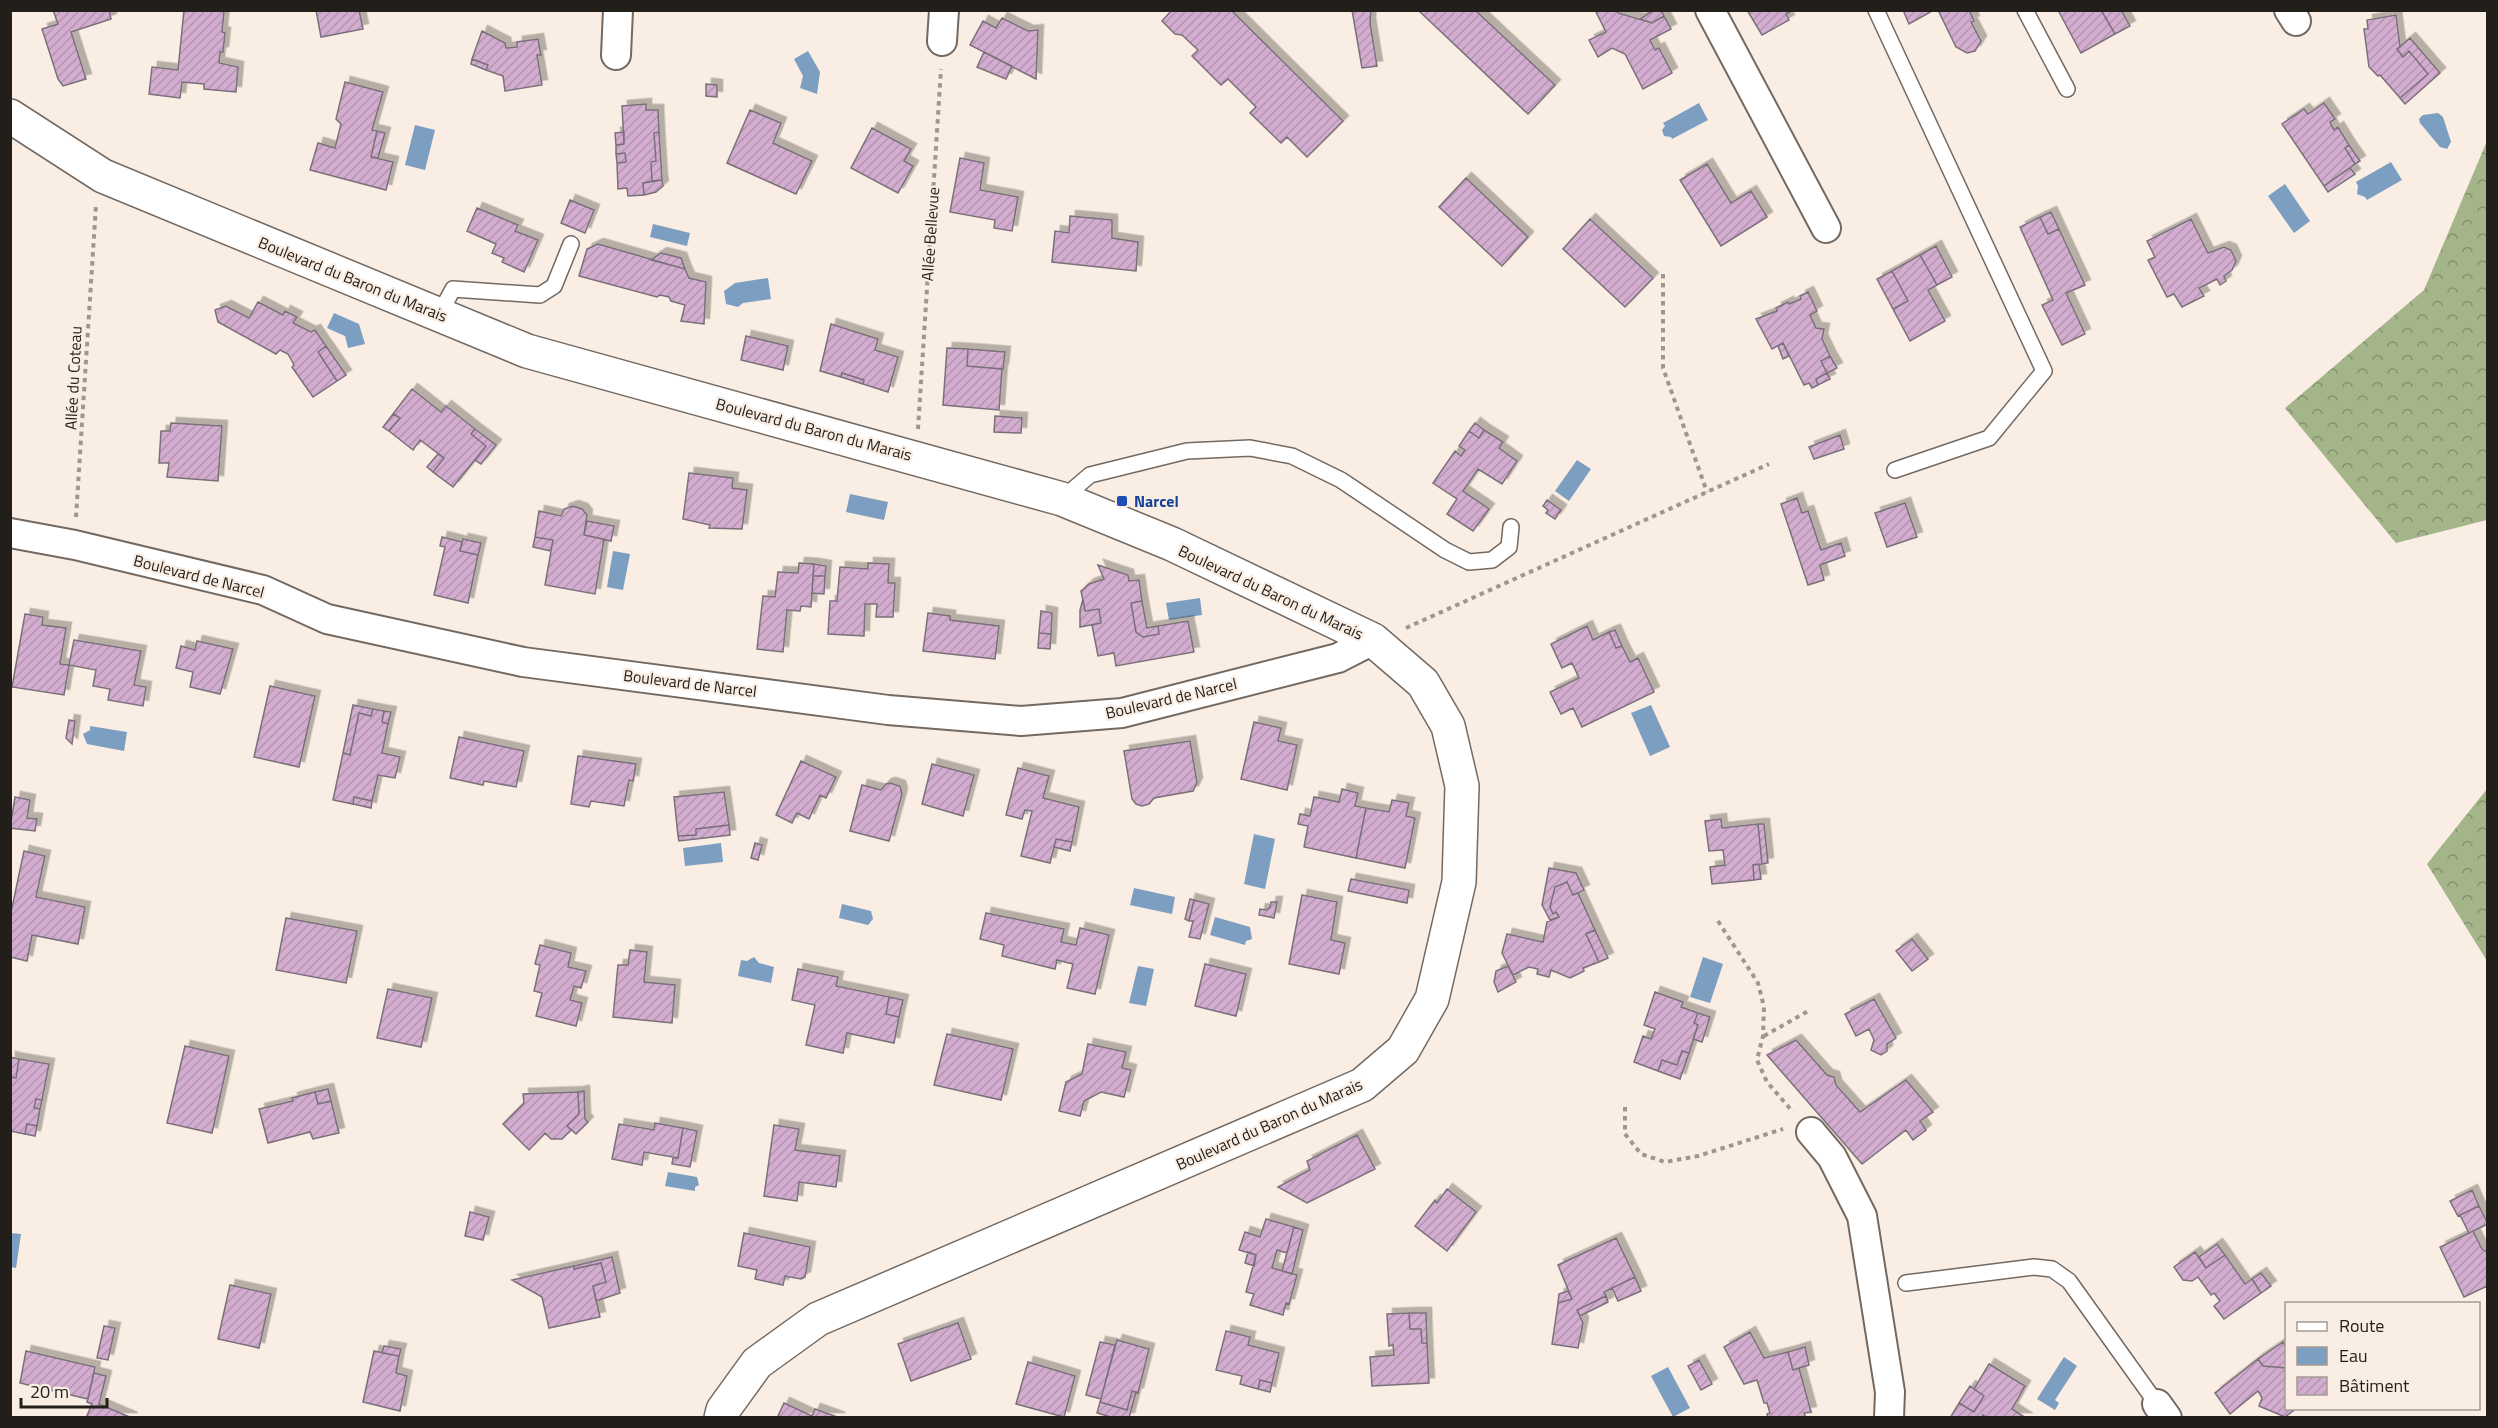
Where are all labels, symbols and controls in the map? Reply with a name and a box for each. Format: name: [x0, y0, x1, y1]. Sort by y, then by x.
street label: Allée Bellevue: [915, 186, 945, 282]
street label: Boulevard du Baron du Marais: [255, 230, 451, 328]
street label: Allée du Coteau: [58, 325, 88, 431]
street label: Boulevard du Baron du Marais: [713, 391, 915, 467]
place label: Narcel: [1134, 489, 1179, 513]
marker: Narcel: [1115, 494, 1129, 508]
street label: Boulevard du Baron du Marais: [1174, 538, 1368, 646]
street label: Boulevard de Narcel: [131, 548, 267, 604]
street label: Boulevard de Narcel: [622, 663, 758, 703]
street label: Boulevard de Narcel: [1103, 671, 1239, 725]
street label: Boulevard du Baron du Marais: [1172, 1072, 1366, 1176]
legend: [2285, 1302, 2480, 1410]
text: Route: [2339, 1312, 2384, 1339]
text: Eau: [2339, 1342, 2368, 1369]
scale bar: [21, 1371, 106, 1409]
text: Bâtiment: [2339, 1372, 2410, 1399]
text: 20 m: [30, 1378, 69, 1405]

